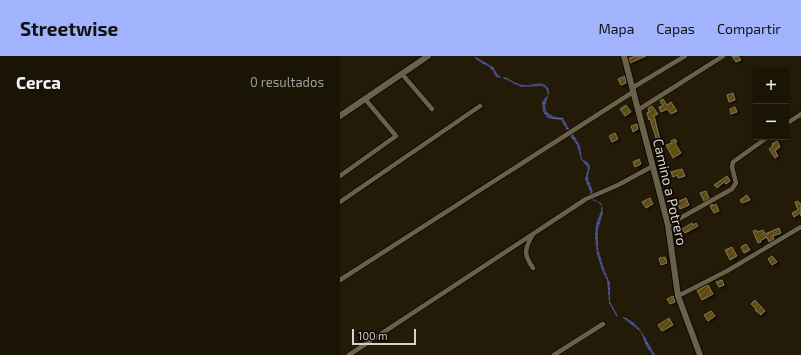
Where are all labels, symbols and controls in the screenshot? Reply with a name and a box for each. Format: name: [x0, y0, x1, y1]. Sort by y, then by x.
text: Streetwise: [20, 17, 118, 40]
text: Mapa: [599, 20, 634, 37]
text: Capas: [656, 20, 695, 37]
text: Compartir: [717, 20, 781, 37]
map controls: [753, 68, 789, 140]
button: +: [753, 68, 789, 104]
text: Cerca: [16, 72, 61, 92]
text: 0 resultados: [250, 74, 324, 90]
button: −: [753, 104, 789, 140]
street label: Camino a Potrero: [650, 137, 691, 247]
scale bar: [352, 327, 416, 346]
text: 100 m: [358, 329, 388, 342]

